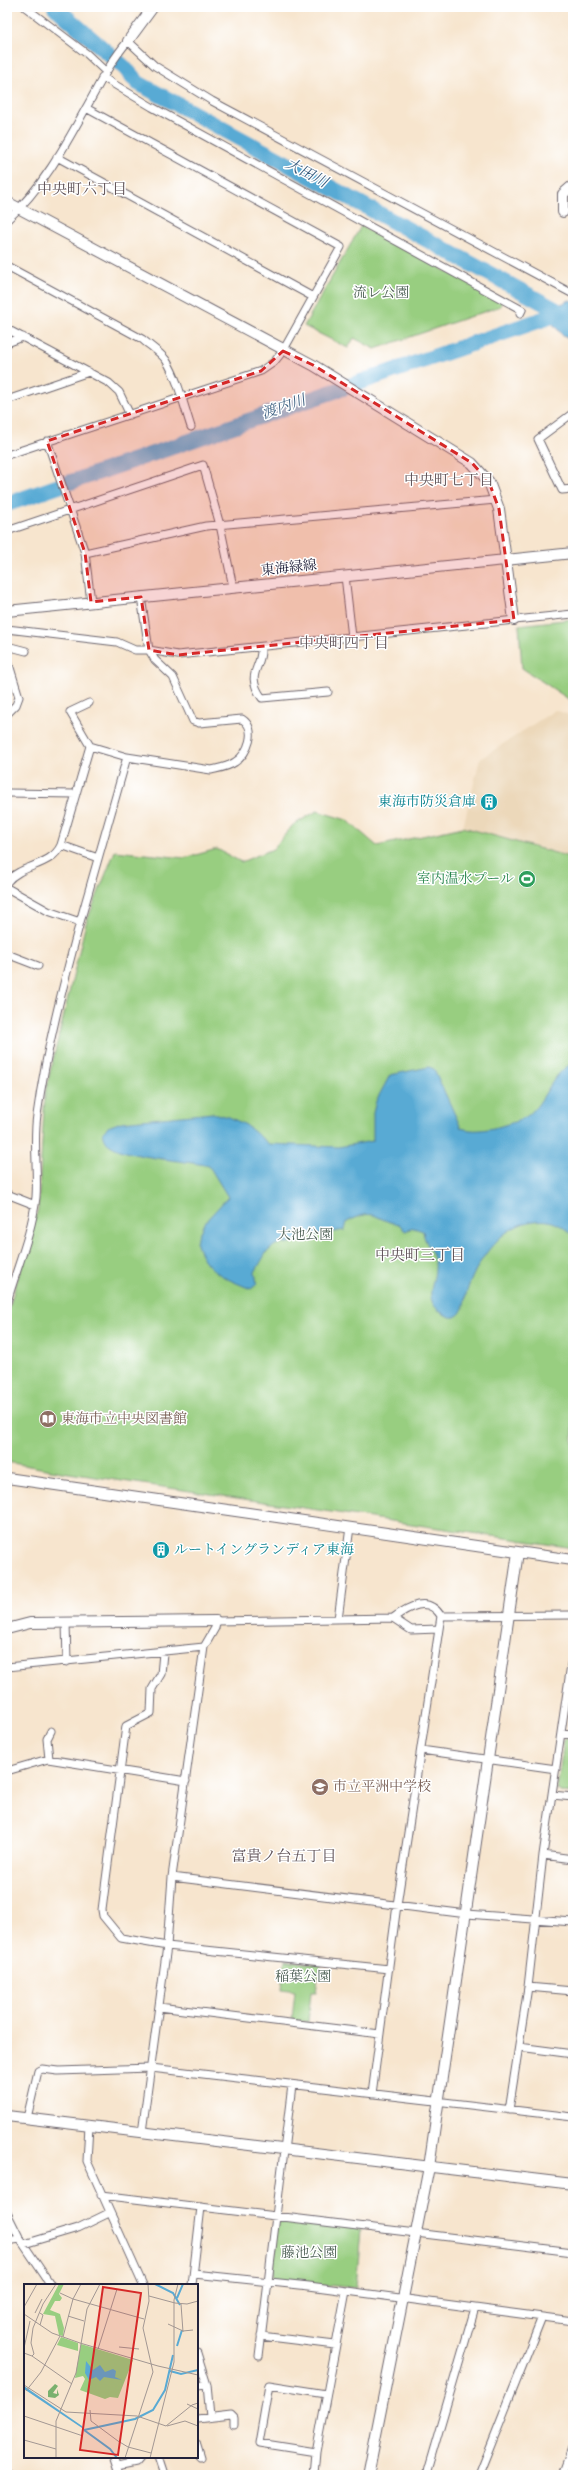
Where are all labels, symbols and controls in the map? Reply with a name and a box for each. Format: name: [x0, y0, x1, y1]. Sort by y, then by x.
water label: 大田川: [283, 155, 332, 192]
district label: 中央町六丁目: [37, 181, 127, 198]
park label: 流レ公園: [353, 285, 409, 300]
water label: 渡内川: [260, 391, 310, 422]
district label: 中央町七丁目: [404, 472, 494, 489]
street label: 東海緑線: [260, 557, 318, 578]
district label: 中央町四丁目: [299, 635, 389, 652]
building icon: 東海市防災倉庫: [479, 792, 499, 812]
place label: 東海市防災倉庫: [378, 794, 476, 809]
sports icon: 室内温水プール: [517, 869, 537, 889]
place label: 室内温水プール: [417, 871, 514, 886]
park label: 大池公園: [277, 1227, 333, 1242]
district label: 中央町三丁目: [375, 1247, 465, 1264]
library icon: 東海市立中央図書館: [38, 1409, 58, 1429]
place label: 東海市立中央図書館: [61, 1411, 187, 1426]
building icon: ルートイングランディア東海: [151, 1540, 171, 1560]
place label: ルートイングランディア東海: [174, 1542, 354, 1557]
school or university icon: 市立平洲中学校: [310, 1777, 330, 1797]
place label: 市立平洲中学校: [333, 1779, 431, 1794]
district label: 富貴ノ台五丁目: [231, 1848, 337, 1865]
park label: 稲葉公園: [275, 1969, 331, 1984]
park label: 藤池公園: [281, 2245, 337, 2260]
inset map: [24, 2284, 198, 2458]

